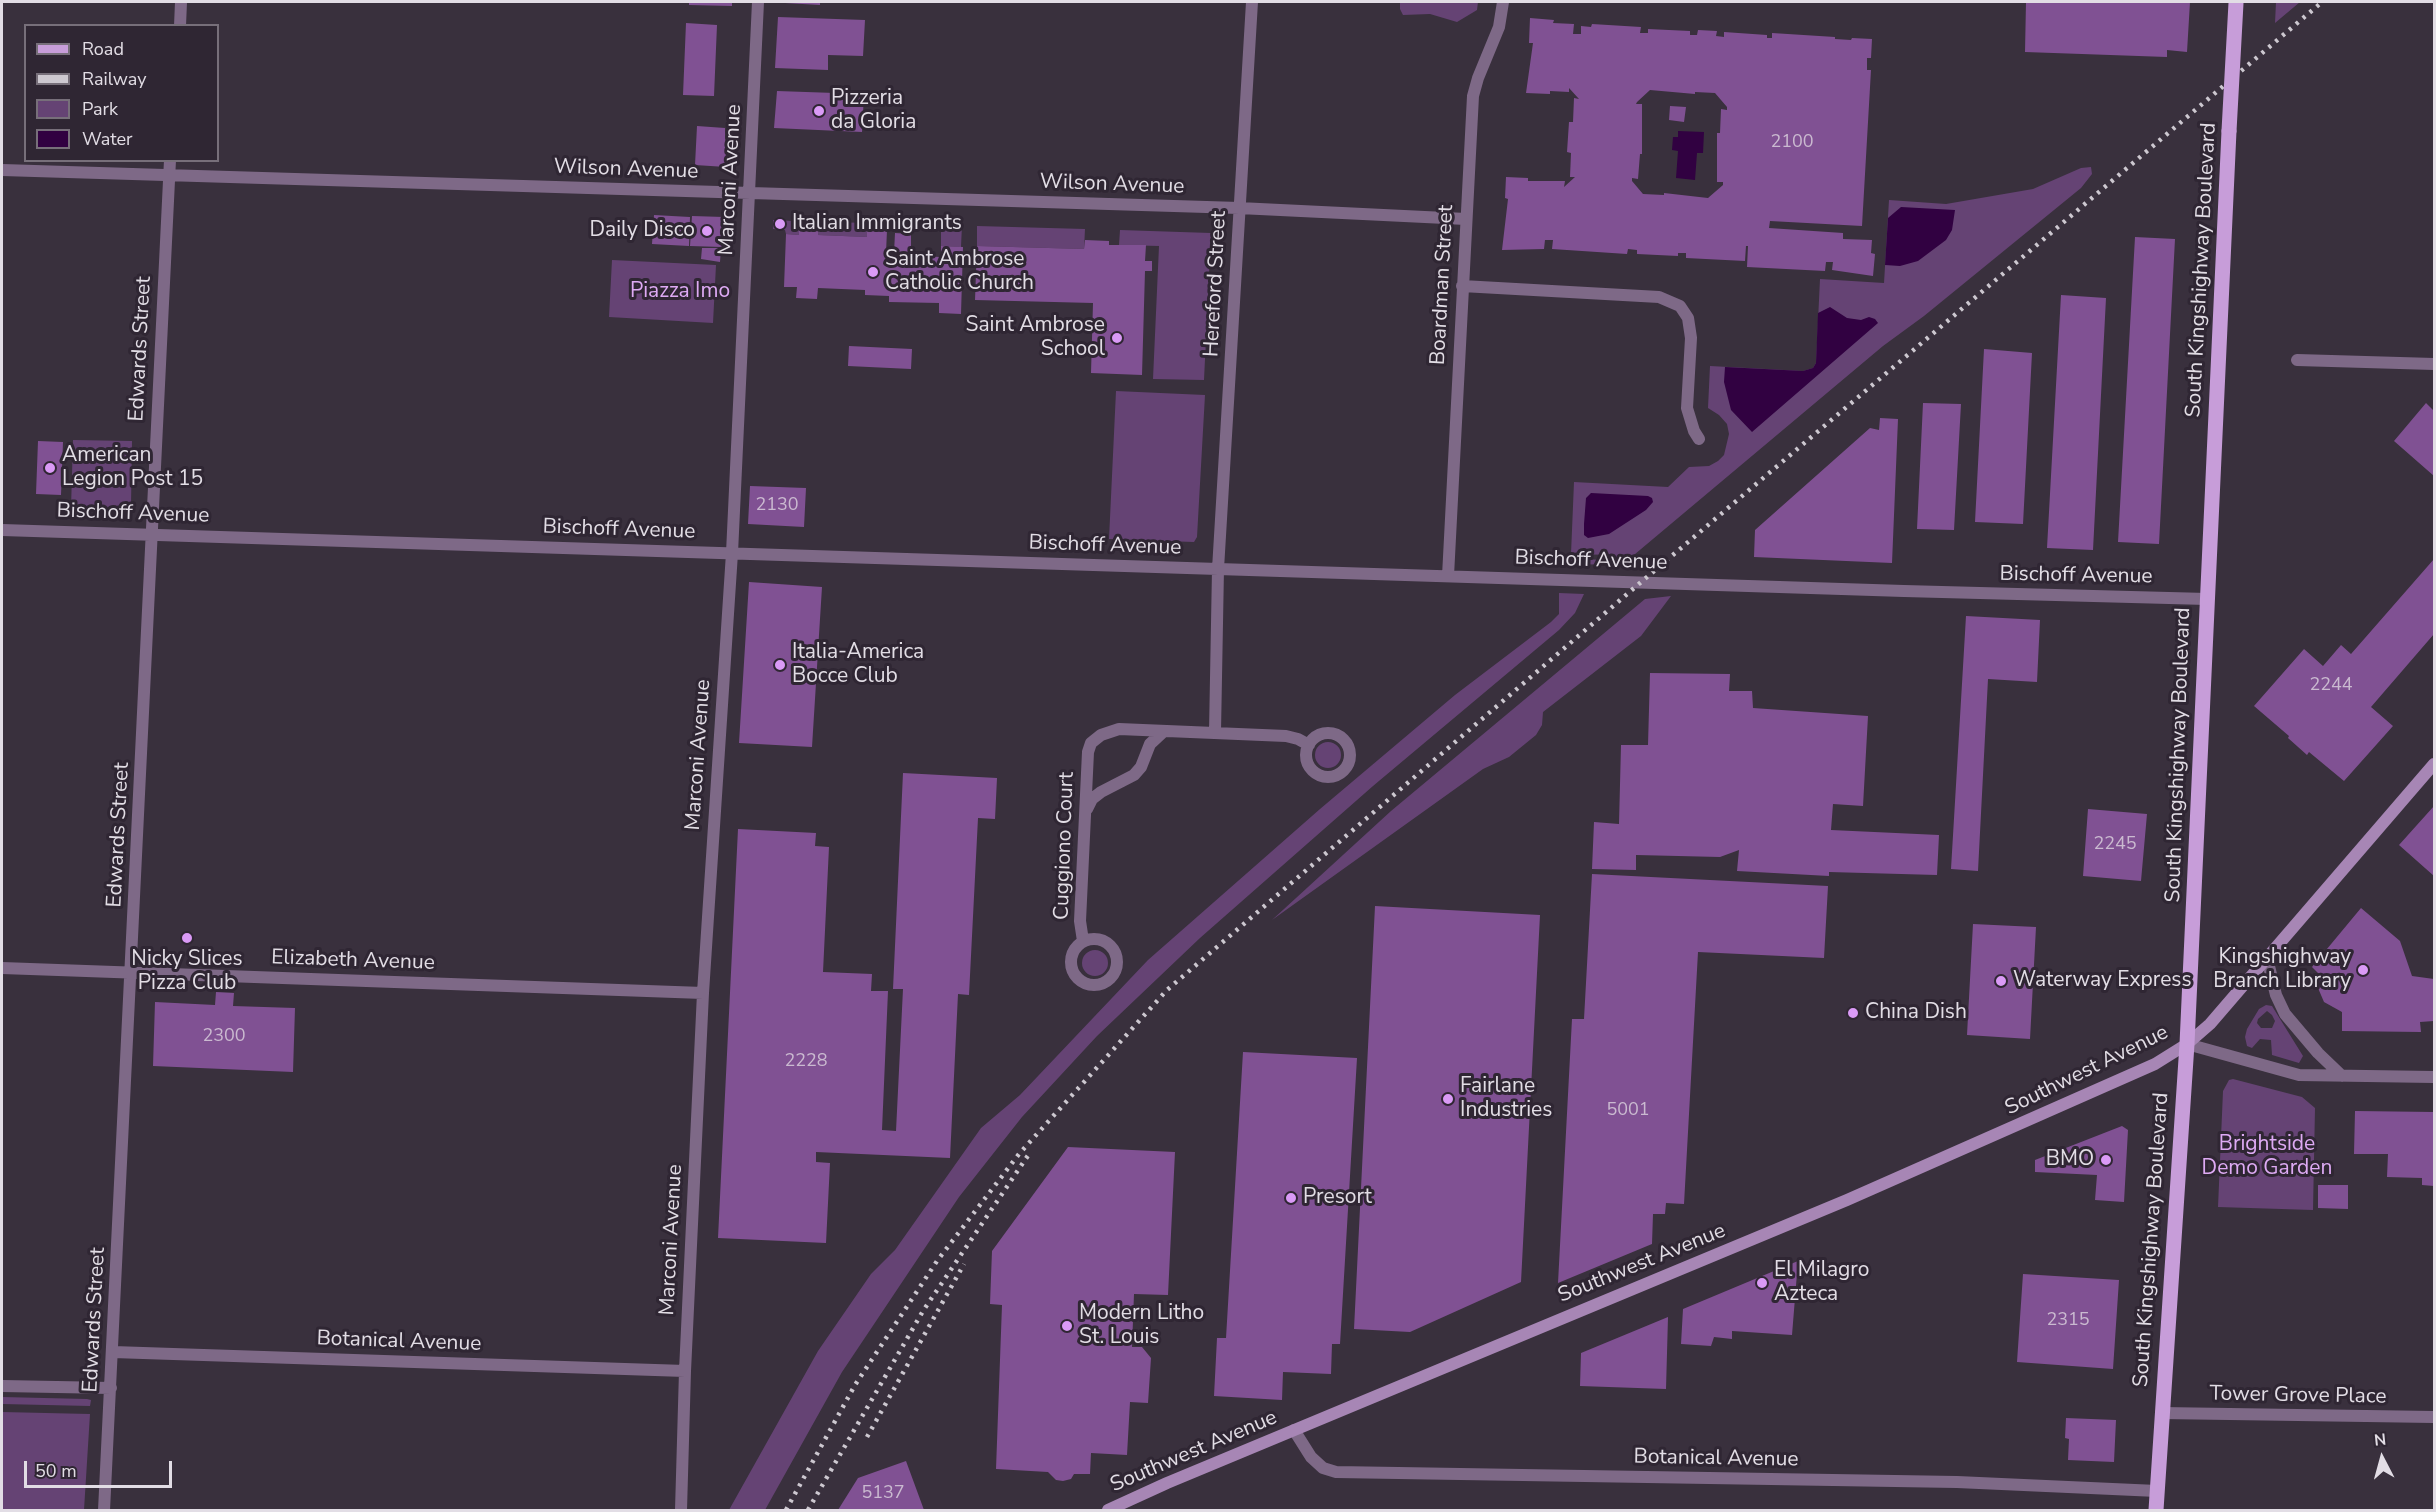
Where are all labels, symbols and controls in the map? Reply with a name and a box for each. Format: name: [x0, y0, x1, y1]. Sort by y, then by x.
legend: [24, 24, 219, 162]
text: Road: [82, 37, 124, 61]
text: Railway: [82, 67, 147, 91]
place label: Pizzeria da Gloria: [831, 86, 916, 136]
text: Park: [82, 97, 118, 121]
street label: Marconi Avenue: [714, 104, 748, 256]
marker: Pizzeria da Gloria: [812, 104, 826, 118]
street label: South Kingshighway Boulevard: [2182, 122, 2222, 418]
text: Water: [82, 127, 133, 151]
house number: 2100: [1770, 132, 1814, 154]
street label: Wilson Avenue: [553, 155, 699, 185]
street label: Wilson Avenue: [1039, 170, 1185, 200]
street label: Boardman Street: [1426, 204, 1460, 366]
street label: Hereford Street: [1200, 210, 1232, 358]
place label: Italian Immigrants: [792, 211, 962, 237]
marker: Italian Immigrants: [773, 217, 787, 231]
place label: Daily Disco: [590, 218, 695, 244]
marker: Daily Disco: [700, 224, 714, 238]
place label: Saint Ambrose Catholic Church: [885, 247, 1034, 297]
marker: Saint Ambrose Catholic Church: [866, 265, 880, 279]
street label: Edwards Street: [125, 276, 157, 422]
park label: Piazza Imo: [630, 279, 730, 305]
place label: Saint Ambrose School: [966, 313, 1105, 363]
marker: Saint Ambrose School: [1110, 331, 1124, 345]
place label: American Legion Post 15: [62, 443, 203, 493]
marker: American Legion Post 15: [43, 461, 57, 475]
house number: 2130: [755, 495, 799, 517]
street label: Bischoff Avenue: [56, 499, 210, 529]
street label: Bischoff Avenue: [542, 515, 696, 545]
street label: Bischoff Avenue: [1028, 531, 1182, 561]
street label: Bischoff Avenue: [1514, 546, 1668, 576]
street label: Bischoff Avenue: [1999, 562, 2153, 590]
street label: South Kingshighway Boulevard: [2161, 607, 2197, 903]
place label: Italia-America Bocce Club: [792, 640, 924, 690]
marker: Italia-America Bocce Club: [773, 658, 787, 672]
house number: 2244: [2309, 675, 2353, 697]
street label: Marconi Avenue: [681, 679, 717, 831]
street label: Edwards Street: [103, 762, 135, 908]
street label: Cuggiono Court: [1050, 772, 1080, 920]
house number: 2245: [2093, 834, 2137, 856]
marker: Nicky Slices Pizza Club: [180, 931, 194, 945]
place label: Kingshighway Branch Library: [2213, 945, 2351, 995]
street label: Elizabeth Avenue: [271, 946, 435, 976]
place label: Nicky Slices Pizza Club: [131, 947, 243, 997]
marker: Kingshighway Branch Library: [2356, 963, 2370, 977]
place label: Waterway Express: [2013, 968, 2192, 994]
marker: Waterway Express: [1994, 974, 2008, 988]
place label: China Dish: [1865, 1000, 1967, 1026]
marker: China Dish: [1846, 1006, 1860, 1020]
street label: Southwest Avenue: [2001, 1021, 2173, 1121]
house number: 2300: [202, 1026, 246, 1048]
house number: 2228: [784, 1051, 828, 1073]
place label: Fairlane Industries: [1460, 1074, 1552, 1124]
marker: Fairlane Industries: [1441, 1092, 1455, 1106]
street label: South Kingshighway Boulevard: [2129, 1092, 2175, 1388]
house number: 5001: [1606, 1100, 1650, 1122]
park label: Brightside Demo Garden: [2202, 1132, 2332, 1182]
place label: BMO: [2046, 1147, 2094, 1173]
marker: BMO: [2099, 1153, 2113, 1167]
street label: Marconi Avenue: [655, 1164, 689, 1316]
place label: Presort: [1303, 1185, 1372, 1211]
marker: Presort: [1284, 1191, 1298, 1205]
street label: Southwest Avenue: [1555, 1219, 1729, 1309]
street label: Edwards Street: [79, 1247, 111, 1393]
place label: El Milagro Azteca: [1774, 1258, 1869, 1308]
marker: El Milagro Azteca: [1755, 1276, 1769, 1290]
place label: Modern Litho St. Louis: [1079, 1301, 1204, 1351]
house number: 2315: [2046, 1310, 2090, 1332]
marker: Modern Litho St. Louis: [1060, 1319, 1074, 1333]
street label: Botanical Avenue: [316, 1327, 482, 1357]
street label: Tower Grove Place: [2209, 1382, 2387, 1410]
street label: Southwest Avenue: [1107, 1406, 1281, 1498]
north arrow: [2352, 1428, 2412, 1488]
text: N: [2373, 1429, 2387, 1452]
street label: Botanical Avenue: [1633, 1445, 1799, 1473]
scale bar: [27, 1449, 176, 1487]
text: 50 m: [35, 1459, 77, 1483]
house number: 5137: [861, 1483, 905, 1505]

